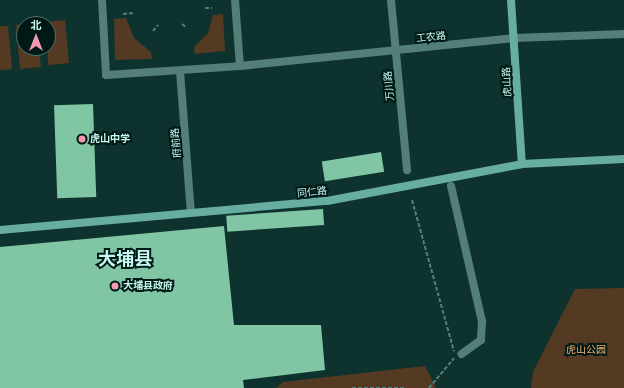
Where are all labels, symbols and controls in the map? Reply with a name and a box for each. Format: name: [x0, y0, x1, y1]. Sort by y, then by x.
north arrow: [16, 16, 56, 56]
text: 北: [31, 19, 42, 31]
street label: 工农路: [415, 29, 447, 45]
street label: 虎山路: [500, 67, 514, 97]
street label: 万川路: [382, 71, 396, 101]
street label: 府前路: [169, 128, 183, 158]
place label: 虎山中学: [90, 133, 130, 145]
marker: 虎山中学: [77, 134, 87, 144]
street label: 同仁路: [296, 184, 328, 200]
district label: 大埔县: [98, 248, 152, 270]
place label: 大埔县政府: [123, 280, 173, 292]
marker: 大埔县政府: [110, 281, 120, 291]
park label: 虎山公园: [566, 344, 606, 356]

